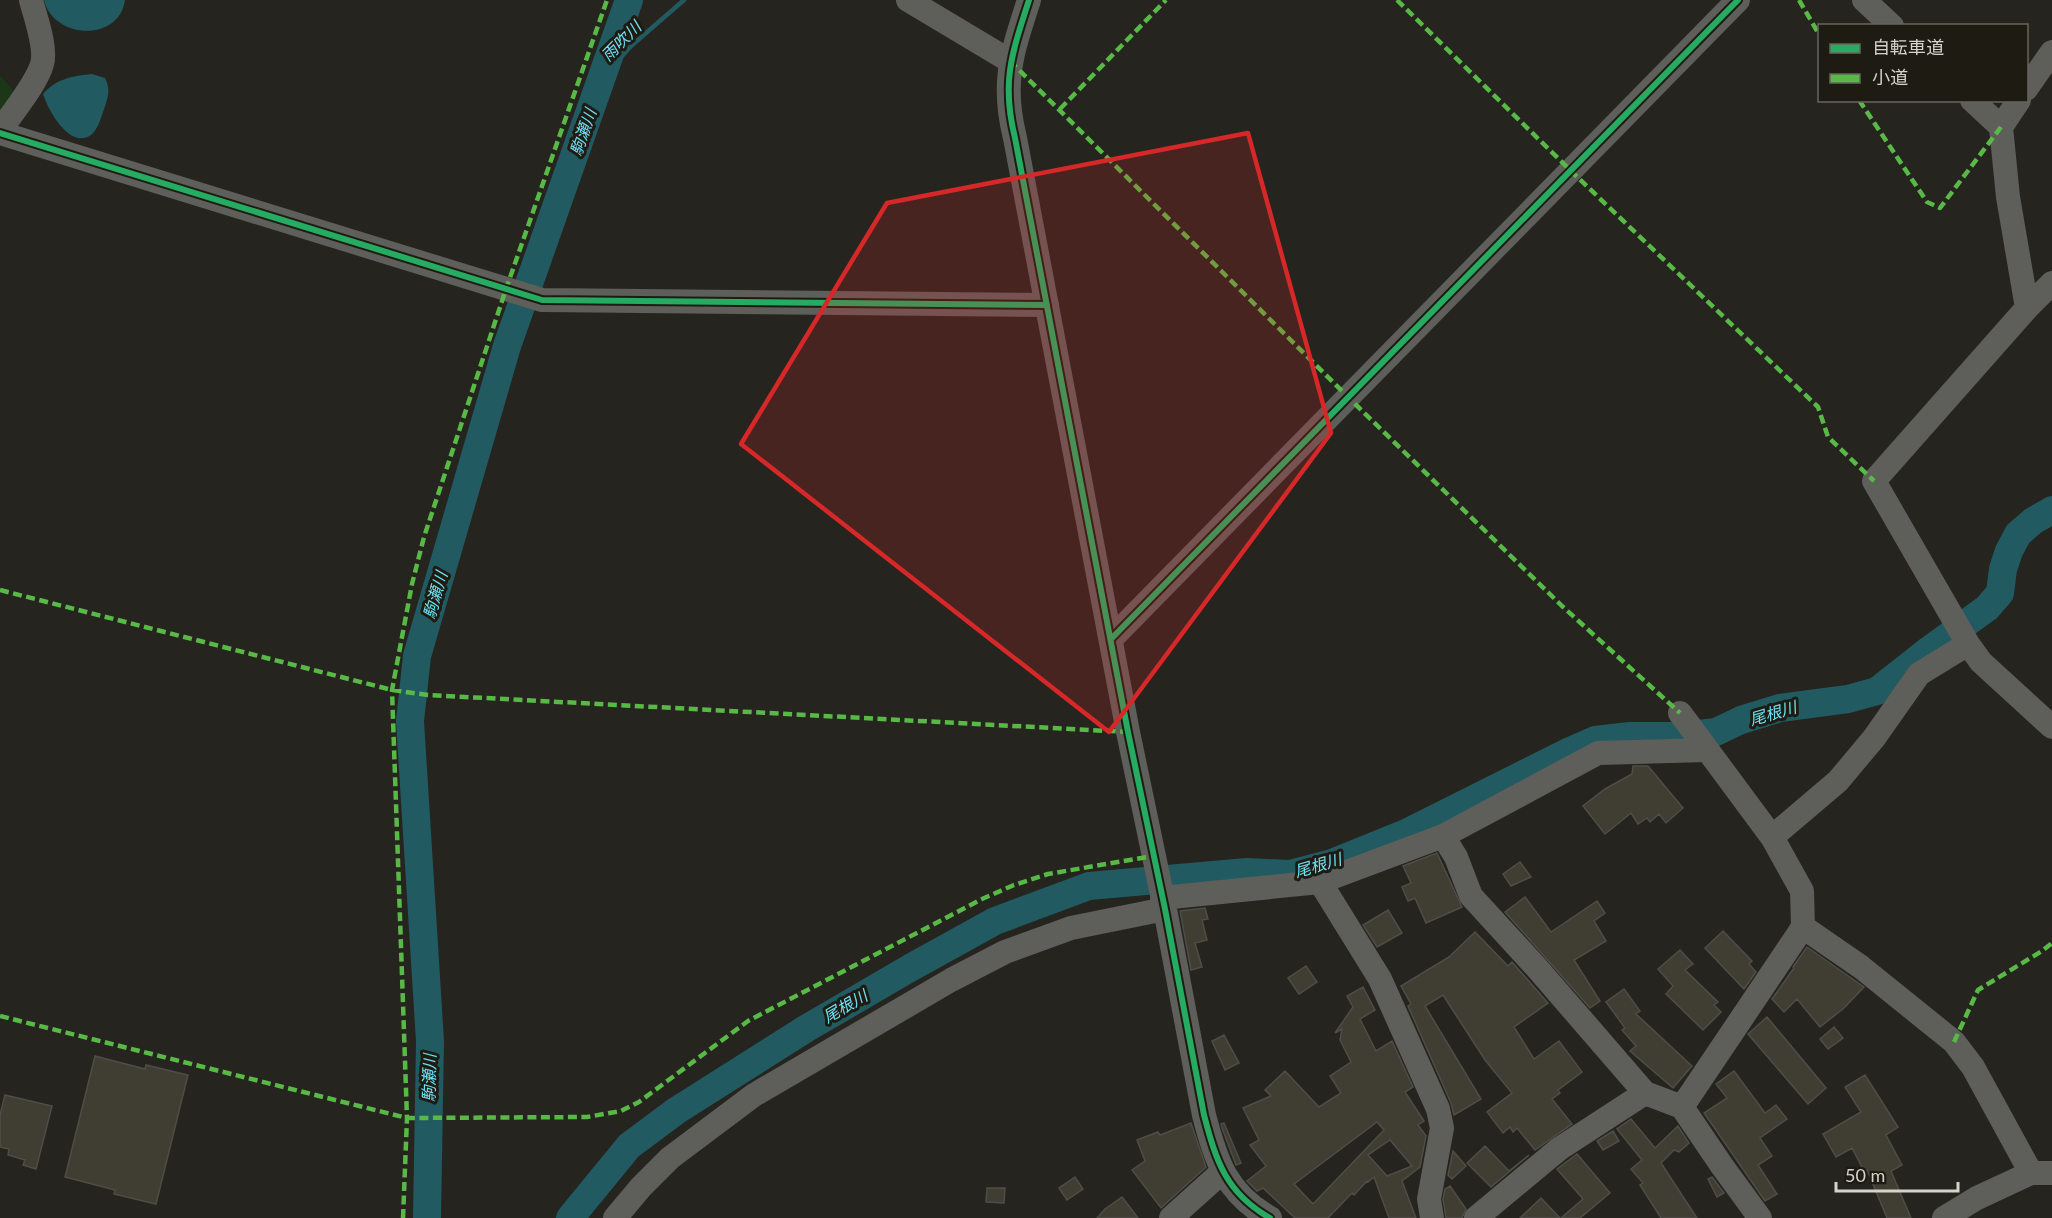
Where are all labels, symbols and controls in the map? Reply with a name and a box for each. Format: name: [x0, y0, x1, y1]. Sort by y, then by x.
water label: 雨吹川: [597, 16, 646, 64]
legend: [1818, 24, 2028, 102]
text: 自転車道: [1872, 36, 1944, 58]
text: 小道: [1872, 66, 1908, 88]
water label: 駒瀬川: [566, 104, 600, 158]
water label: 駒瀬川: [419, 567, 451, 621]
water label: 尾根川: [1747, 696, 1800, 728]
water label: 尾根川: [1292, 848, 1345, 880]
water label: 尾根川: [819, 984, 872, 1026]
water label: 駒瀬川: [419, 1052, 438, 1102]
scale bar: [1836, 1155, 1958, 1193]
text: 50 m: [1845, 1164, 1885, 1186]

